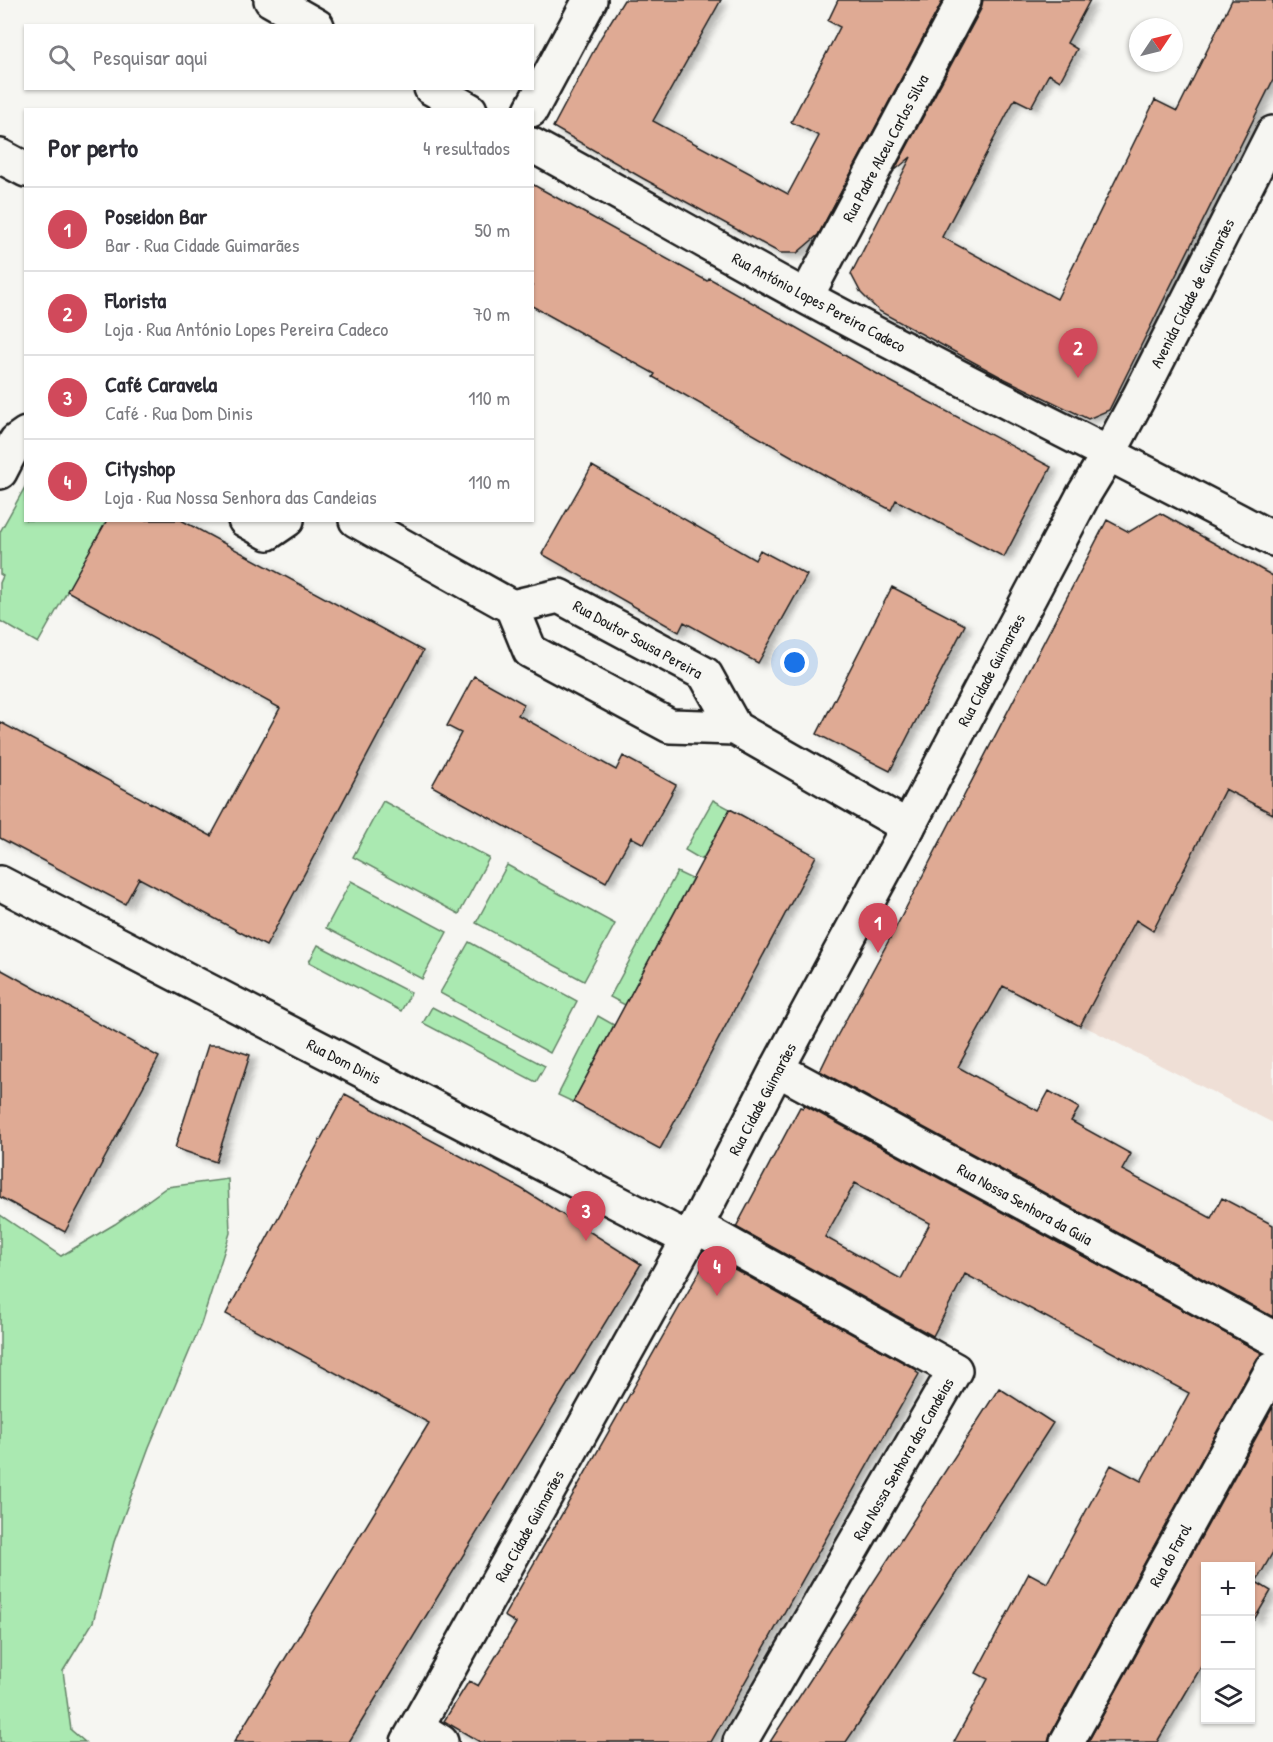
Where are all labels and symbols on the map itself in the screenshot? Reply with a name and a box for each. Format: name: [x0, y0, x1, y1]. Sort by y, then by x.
north arrow: [1129, 18, 1183, 72]
street label: Rua Padre Alceu Carlos Silva: [837, 70, 933, 226]
street label: Avenida Cidade de Guimarães: [1145, 215, 1239, 371]
street label: Rua António Lopes Pereira Cadeco: [728, 247, 910, 357]
pin: 2: [1058, 328, 1098, 378]
street label: Rua Doutor Sousa Pereira: [569, 594, 707, 684]
street label: Rua Cidade Guimarães: [952, 610, 1030, 730]
your location: [780, 648, 809, 677]
pin: 1: [858, 904, 898, 953]
street label: Rua Dom Dinis: [303, 1033, 385, 1089]
street label: Rua Cidade Guimarães: [723, 1039, 801, 1159]
street label: Rua Nossa Senhora da Guia: [954, 1158, 1096, 1250]
pin: 3: [566, 1192, 606, 1241]
pin: 4: [698, 1246, 736, 1296]
street label: Rua Nossa Senhora das Candeias: [847, 1374, 959, 1544]
street label: Rua Cidade Guimarães: [489, 1466, 569, 1586]
street label: Rua do Farol: [1144, 1519, 1197, 1591]

